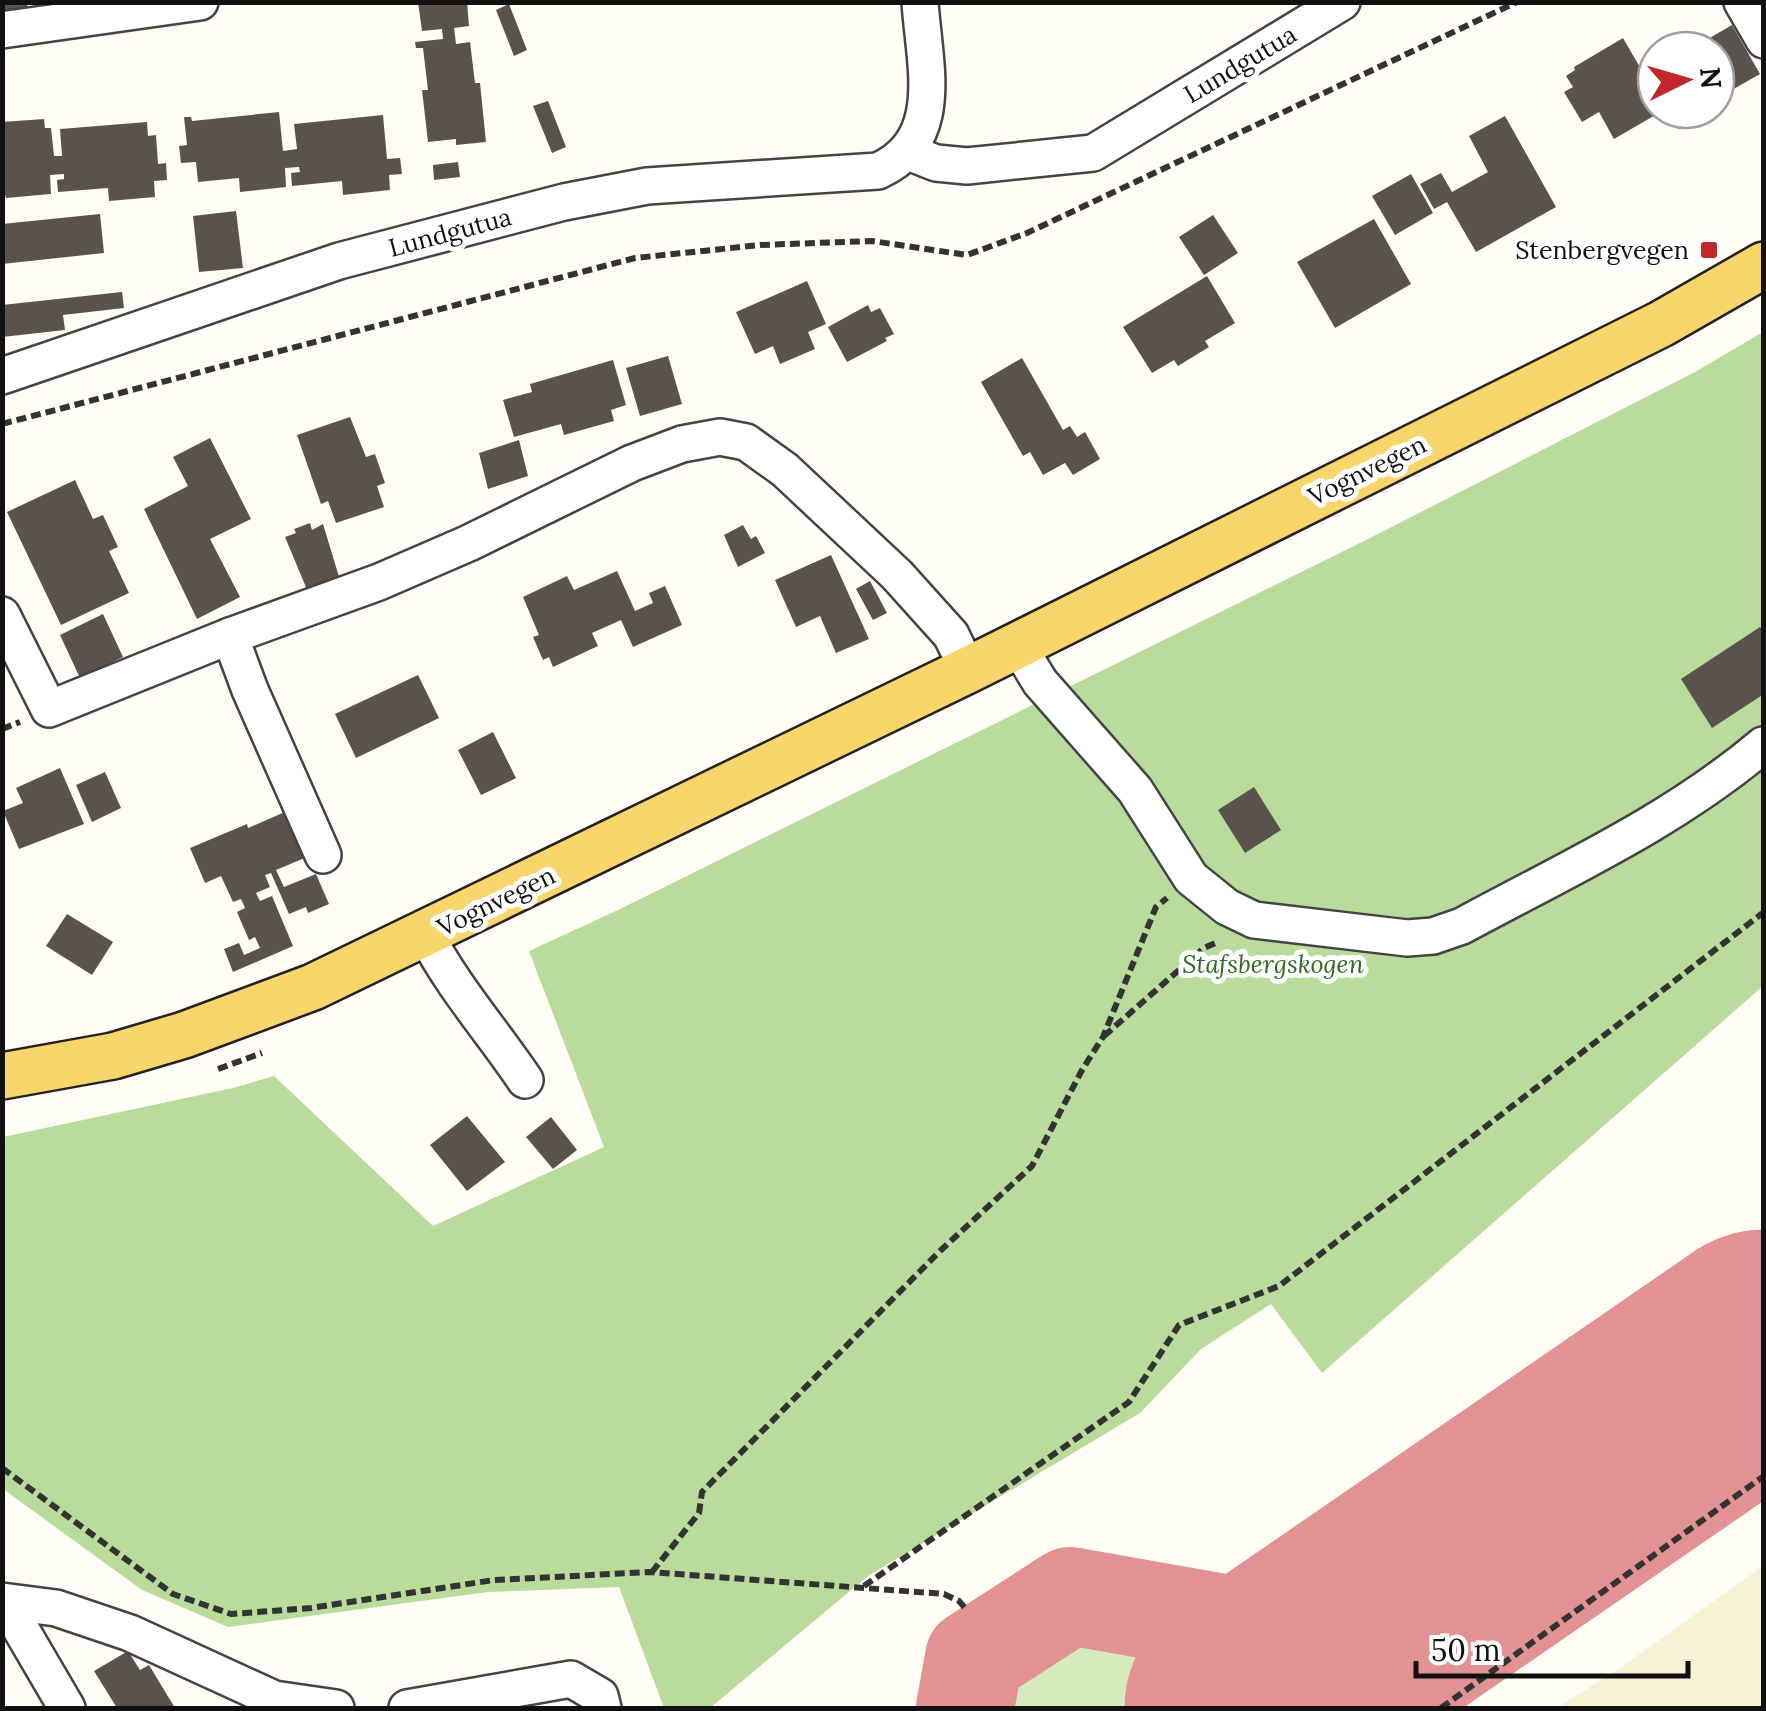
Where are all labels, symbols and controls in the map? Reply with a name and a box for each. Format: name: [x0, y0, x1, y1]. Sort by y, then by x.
street label: Lundgutua: [1178, 18, 1302, 110]
north arrow: [1636, 30, 1736, 130]
text: N: [1692, 65, 1730, 90]
street label: Lundgutua: [385, 200, 515, 264]
place label: Stenbergvegen: [1515, 234, 1689, 266]
marker: Stenbergvegen: [1698, 239, 1720, 261]
street label: Vognvegen: [1302, 428, 1431, 513]
street label: Vognvegen: [431, 859, 560, 944]
park label: Stafsbergskogen: [1182, 948, 1364, 980]
scale bar: [1416, 1616, 1688, 1678]
text: 50 m: [1431, 1631, 1501, 1669]

